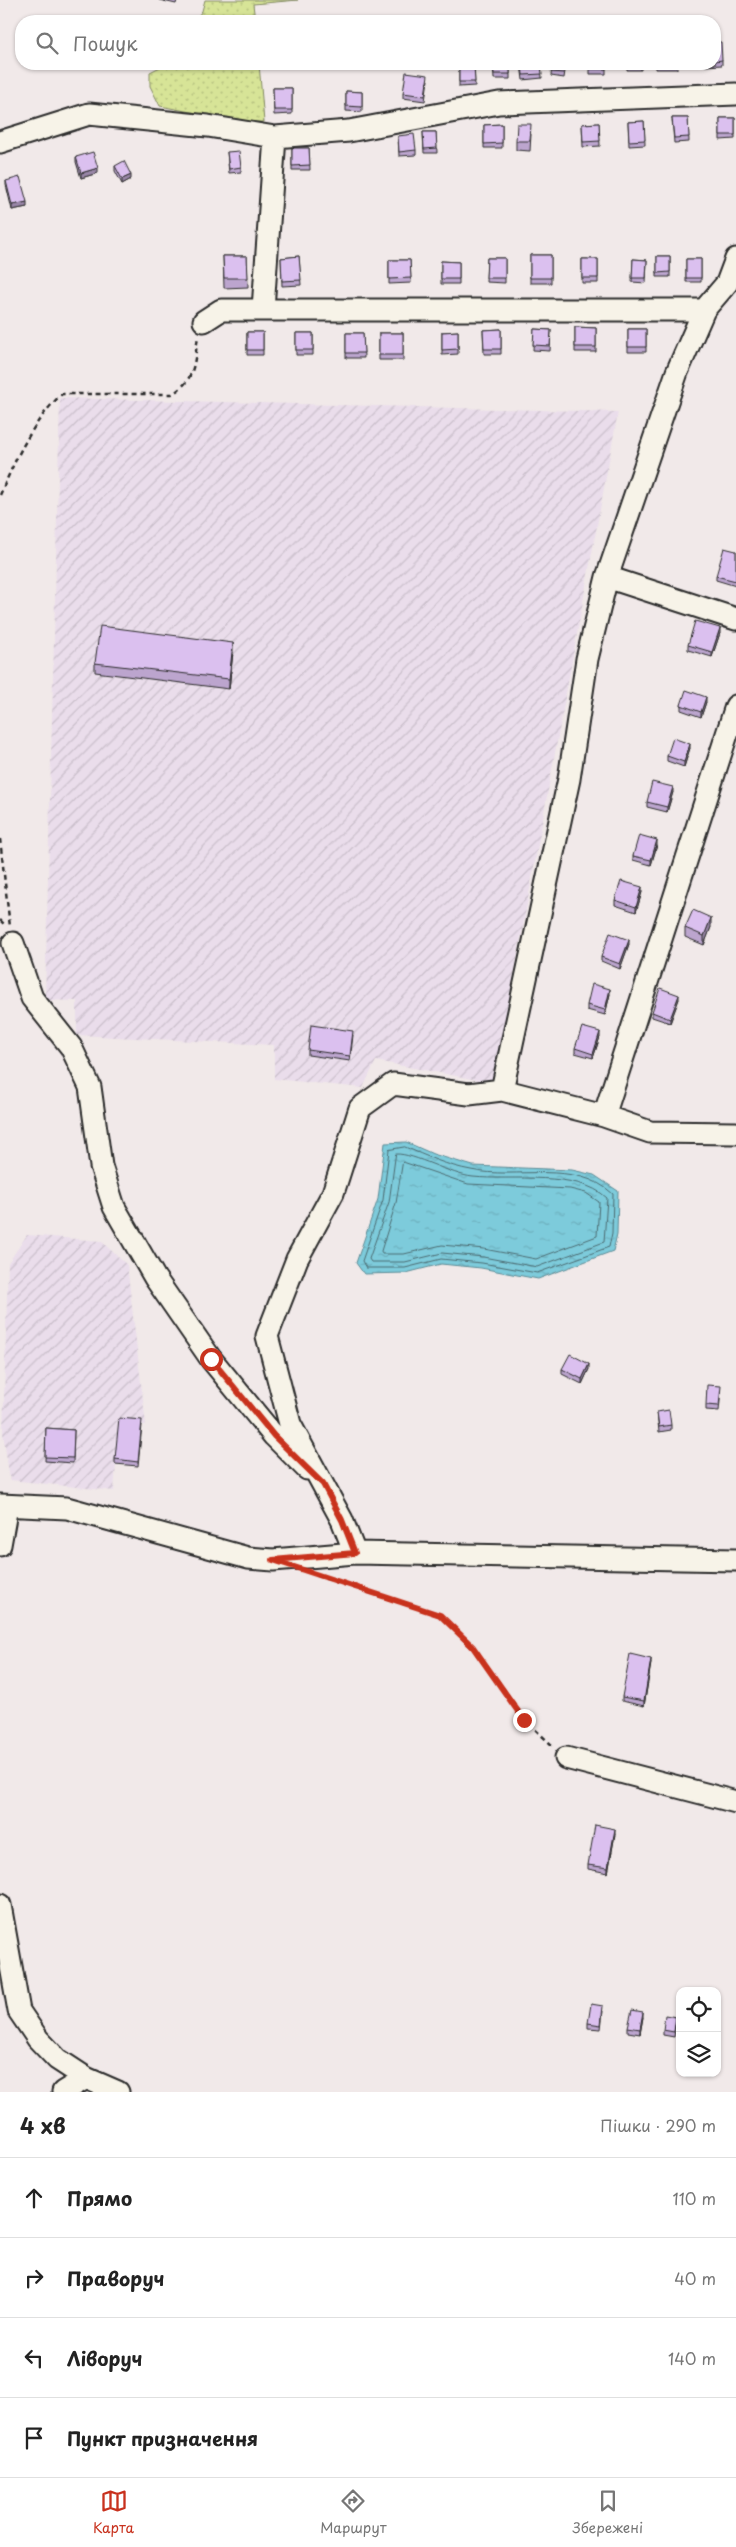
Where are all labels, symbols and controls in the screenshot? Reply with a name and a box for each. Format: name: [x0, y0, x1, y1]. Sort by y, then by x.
search box: [15, 15, 721, 70]
icon: search: [33, 29, 61, 57]
text: Пошук: [73, 29, 138, 57]
route start: [200, 1348, 223, 1371]
route end: [513, 1709, 536, 1732]
map controls: [676, 1987, 721, 2077]
button: locate: [676, 1987, 721, 2032]
button: layers: [676, 2032, 721, 2077]
text: 4 хв: [20, 2109, 66, 2141]
text: Пішки · 290 m: [600, 2113, 716, 2137]
icon: ahead: [20, 2184, 48, 2212]
text: Прямо: [67, 2184, 132, 2212]
text: 110 m: [673, 2186, 716, 2210]
icon: right: [20, 2264, 48, 2292]
text: Праворуч: [67, 2264, 164, 2292]
text: 40 m: [674, 2266, 716, 2290]
icon: left: [20, 2344, 48, 2372]
text: Ліворуч: [67, 2344, 143, 2372]
text: 140 m: [668, 2346, 716, 2370]
icon: arrive: [20, 2424, 48, 2452]
text: Пункт призначення: [67, 2424, 258, 2452]
tab: Карта: [93, 2487, 134, 2538]
tab: Маршрут: [320, 2487, 386, 2538]
tab: Збережені: [573, 2487, 643, 2538]

